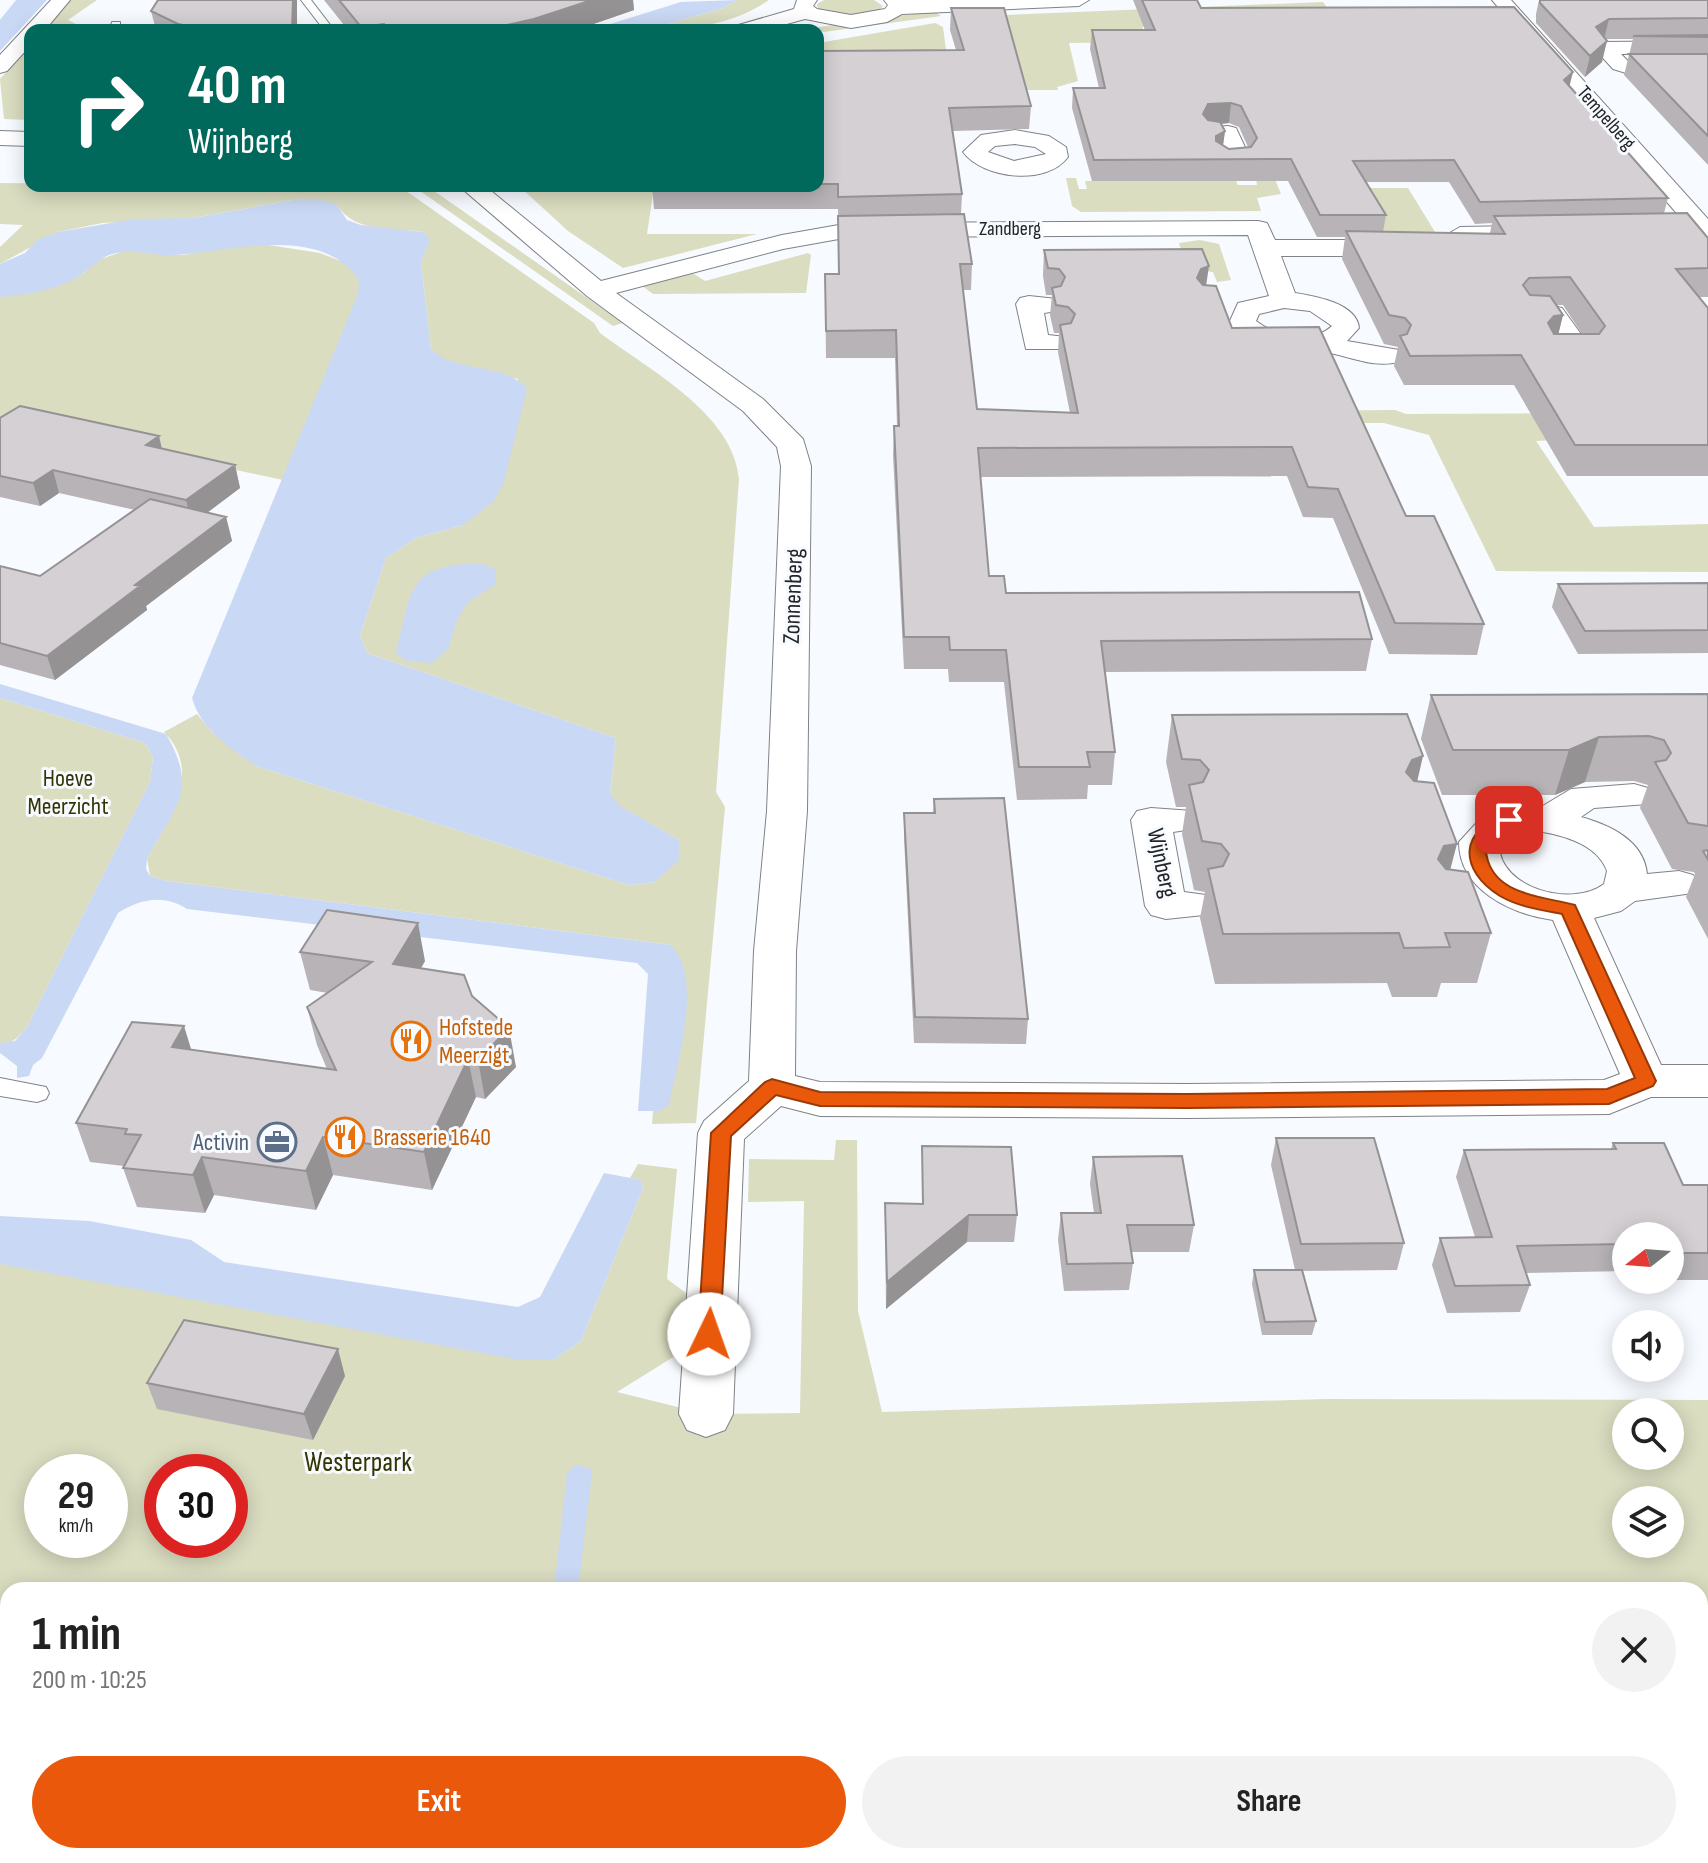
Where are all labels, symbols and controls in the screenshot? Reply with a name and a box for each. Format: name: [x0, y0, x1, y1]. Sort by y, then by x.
text: 40 m: [188, 53, 287, 120]
icon: right: [56, 56, 160, 160]
street label: Tempelberg: [1572, 81, 1640, 155]
text: Wijnberg: [188, 121, 293, 164]
street label: Zandberg: [979, 217, 1041, 241]
street label: Zonnenberg: [777, 548, 809, 644]
park label: Hoeve Meerzicht: [28, 764, 108, 821]
pin: [1475, 786, 1543, 854]
icon: arrive: [1487, 798, 1531, 842]
street label: Wijnberg: [1141, 826, 1183, 900]
place label: Hofstede Meerzigt: [439, 1013, 513, 1070]
restaurant icon: Hofstede Meerzigt: [390, 1020, 432, 1062]
restaurant icon: Brasserie 1640: [324, 1116, 366, 1158]
office icon: Activin: [256, 1121, 298, 1163]
place label: Brasserie 1640: [373, 1123, 491, 1152]
place label: Activin: [192, 1128, 249, 1157]
north arrow: [1612, 1222, 1684, 1294]
map controls: [1612, 1222, 1684, 1558]
position arrow: [667, 1292, 751, 1376]
button: sound: [1612, 1310, 1684, 1382]
button: search: [1612, 1398, 1684, 1470]
park label: Westerpark: [304, 1446, 412, 1479]
speed limit sign: 30: [144, 1454, 248, 1558]
text: 29: [58, 1472, 94, 1520]
button: layers: [1612, 1486, 1684, 1558]
text: km/h: [59, 1514, 93, 1538]
text: 1 min: [32, 1606, 121, 1663]
button: close: [1592, 1608, 1676, 1692]
text: 200 m · 10:25: [32, 1665, 147, 1696]
button: Exit: [32, 1756, 846, 1848]
button: Share: [862, 1756, 1676, 1848]

